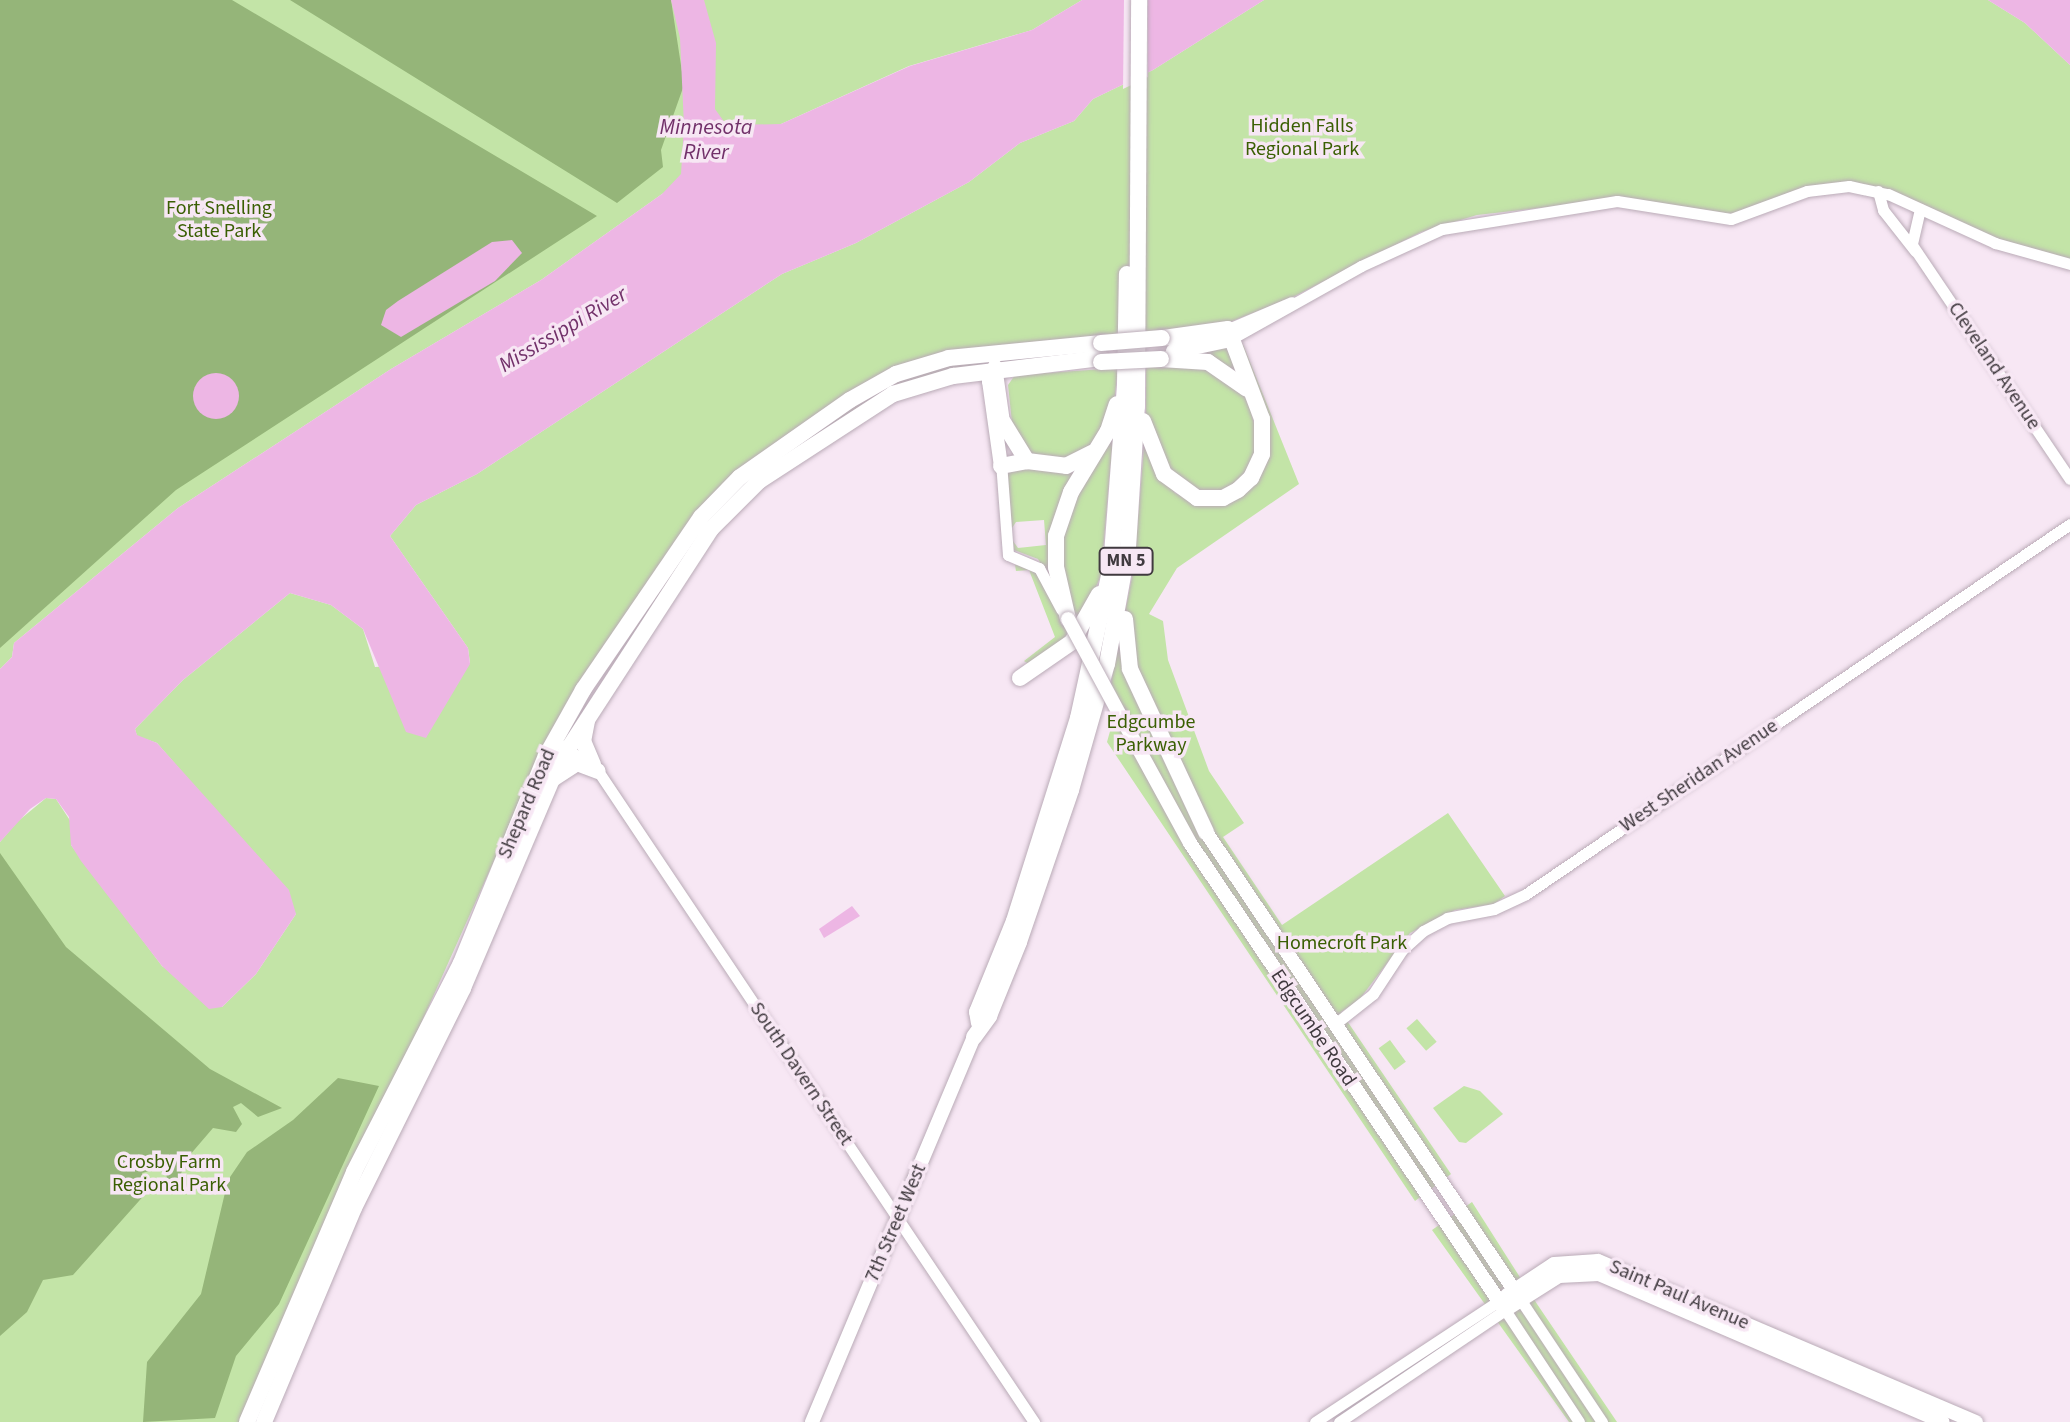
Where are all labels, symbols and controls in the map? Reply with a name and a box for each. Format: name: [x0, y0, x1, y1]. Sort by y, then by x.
water label: Minnesota River: [659, 114, 753, 166]
park label: Hidden Falls Regional Park: [1245, 114, 1359, 161]
park label: Fort Snelling State Park: [166, 196, 272, 243]
water label: Mississippi River: [494, 281, 632, 379]
street label: Cleveland Avenue: [1943, 298, 2045, 434]
road number: MN 5: [1098, 547, 1154, 575]
park label: Edgcumbe Parkway: [1107, 711, 1195, 758]
street label: West Sheridan Avenue: [1615, 714, 1783, 838]
street label: Shepard Road: [493, 745, 561, 863]
park label: Homecroft Park: [1277, 931, 1407, 955]
street label: Edgcumbe Road: [1265, 965, 1361, 1091]
street label: South Davern Street: [744, 998, 858, 1150]
park label: Crosby Farm Regional Park: [112, 1150, 226, 1197]
street label: 7th Street West: [860, 1160, 932, 1286]
street label: Saint Paul Avenue: [1605, 1255, 1753, 1335]

